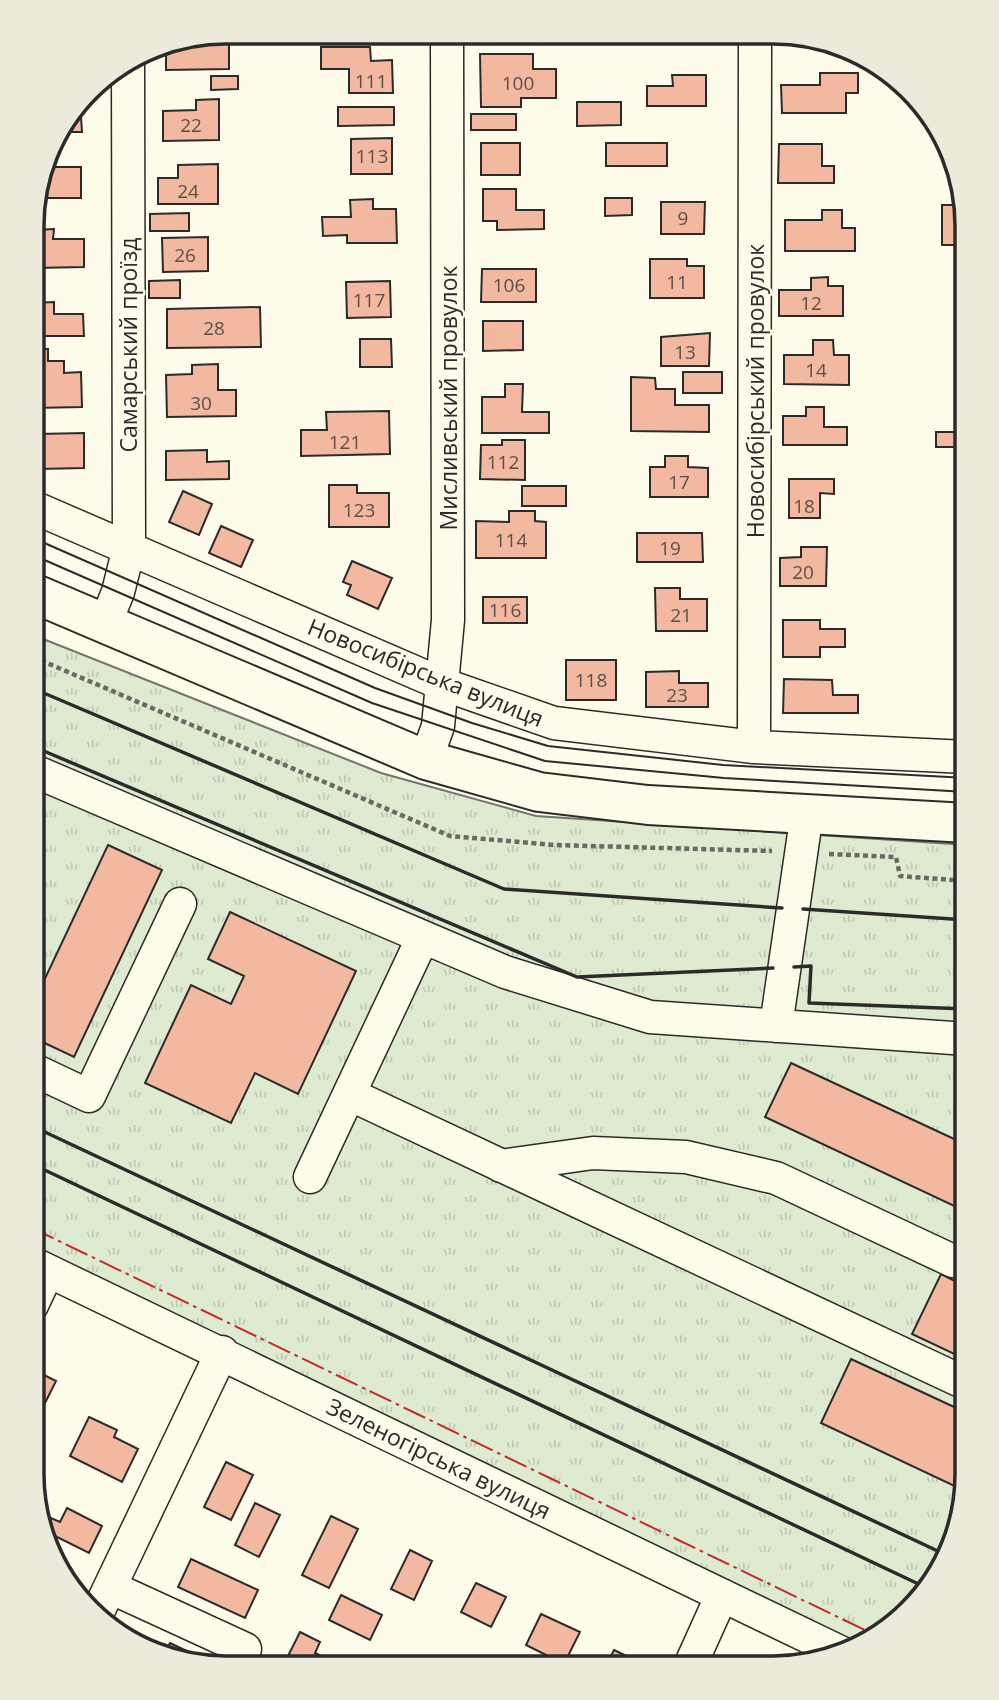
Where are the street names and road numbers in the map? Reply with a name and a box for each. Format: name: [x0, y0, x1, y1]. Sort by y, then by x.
street label: Самарський проїзд: [112, 238, 144, 453]
street label: Новосибірський провулок: [739, 244, 771, 538]
street label: Мисливський провулок: [432, 265, 464, 530]
street label: Новосибірська вулиця: [303, 610, 549, 734]
street label: Зеленогірська вулиця: [322, 1390, 556, 1526]

